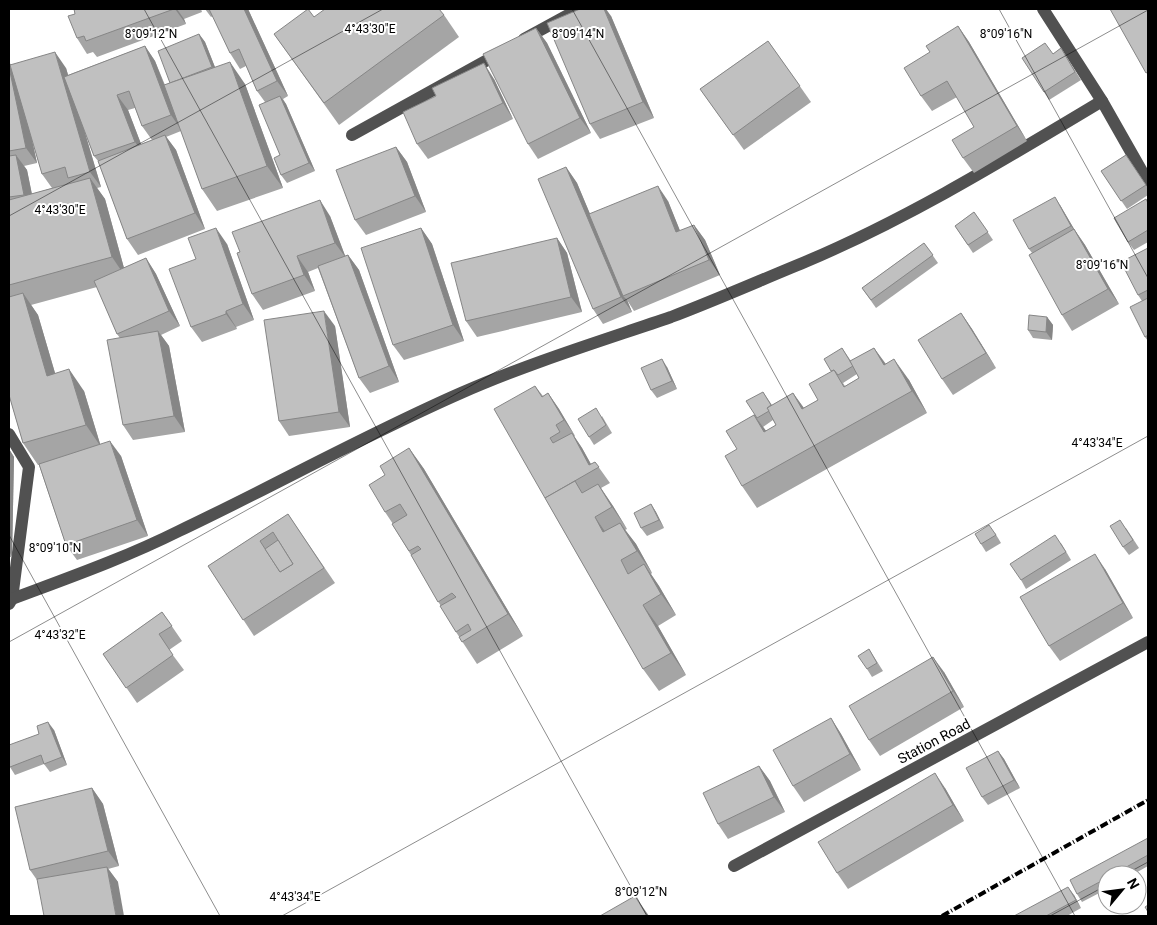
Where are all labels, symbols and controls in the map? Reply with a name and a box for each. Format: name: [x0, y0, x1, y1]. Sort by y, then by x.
text: 4°43'30"E: [345, 22, 396, 36]
text: 8°09'12"N: [125, 27, 177, 41]
text: 8°09'14"N: [552, 27, 604, 41]
text: 8°09'16"N: [980, 27, 1032, 41]
text: 4°43'30"E: [35, 203, 86, 217]
text: 8°09'16"N: [1076, 258, 1128, 272]
text: 4°43'34"E: [1072, 436, 1123, 450]
text: 8°09'10"N: [29, 541, 81, 555]
text: 4°43'32"E: [35, 628, 86, 642]
street label: Station Road: [895, 715, 973, 767]
north arrow: [1097, 865, 1147, 915]
text: N: [1124, 875, 1143, 892]
text: 8°09'12"N: [615, 885, 667, 899]
text: 4°43'34"E: [270, 890, 321, 904]

